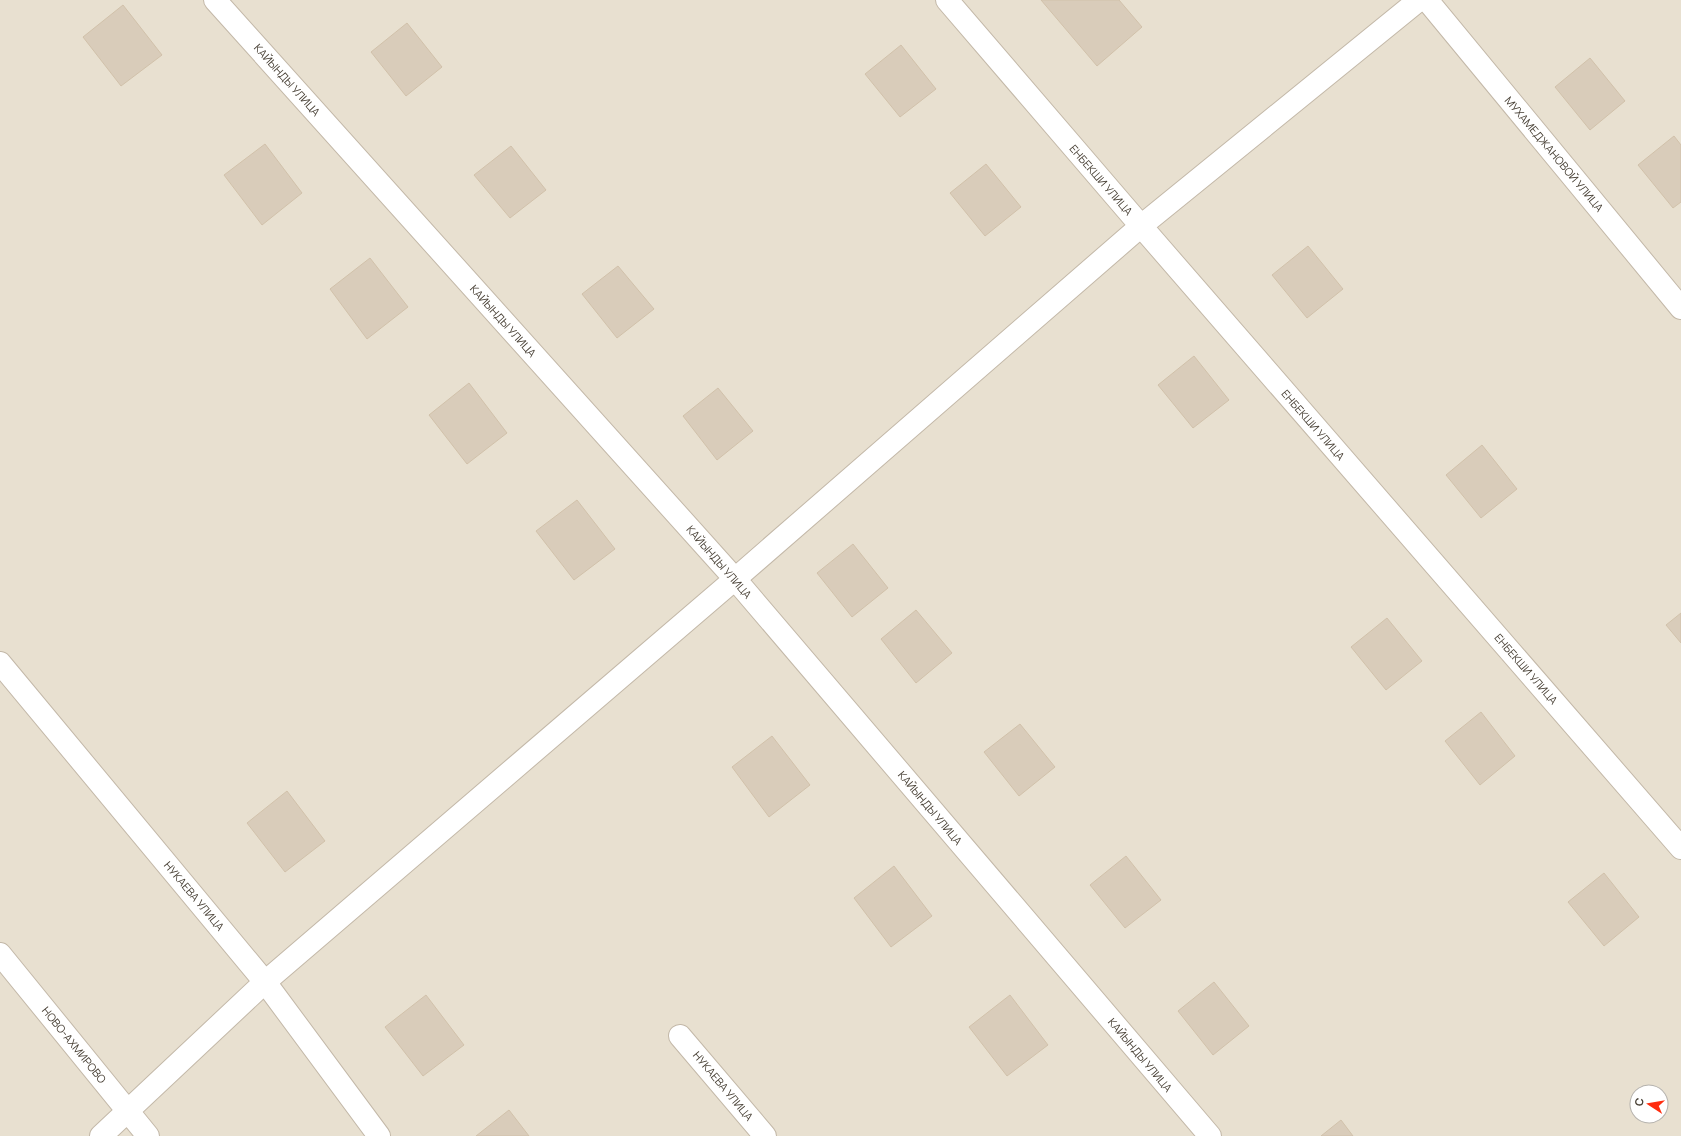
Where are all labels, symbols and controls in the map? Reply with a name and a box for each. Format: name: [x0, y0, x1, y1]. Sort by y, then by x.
street label: КАЙЫНДЫ УЛИЦА: [251, 40, 324, 119]
street label: МУХАМЕДЖАНОВОЙ УЛИЦА: [1502, 93, 1607, 214]
street label: ЕНБЕКШИ УЛИЦА: [1066, 141, 1136, 218]
street label: КАЙЫНДЫ УЛИЦА: [467, 281, 540, 360]
street label: ЕНБЕКШИ УЛИЦА: [1278, 386, 1348, 463]
street label: КАЙЫНДЫ УЛИЦА: [683, 522, 755, 601]
street label: ЕНБЕКШИ УЛИЦА: [1491, 630, 1561, 707]
street label: КАЙЫНДЫ УЛИЦА: [895, 767, 966, 848]
street label: НУКАЕВА УЛИЦА: [161, 858, 228, 934]
street label: НОВО-АХМИРОВО: [39, 1003, 110, 1086]
street label: КАЙЫНДЫ УЛИЦА: [1105, 1014, 1176, 1095]
street label: НУКАЕВА УЛИЦА: [690, 1048, 757, 1124]
north arrow: [1629, 1084, 1669, 1124]
text: С: [1631, 1096, 1647, 1107]

